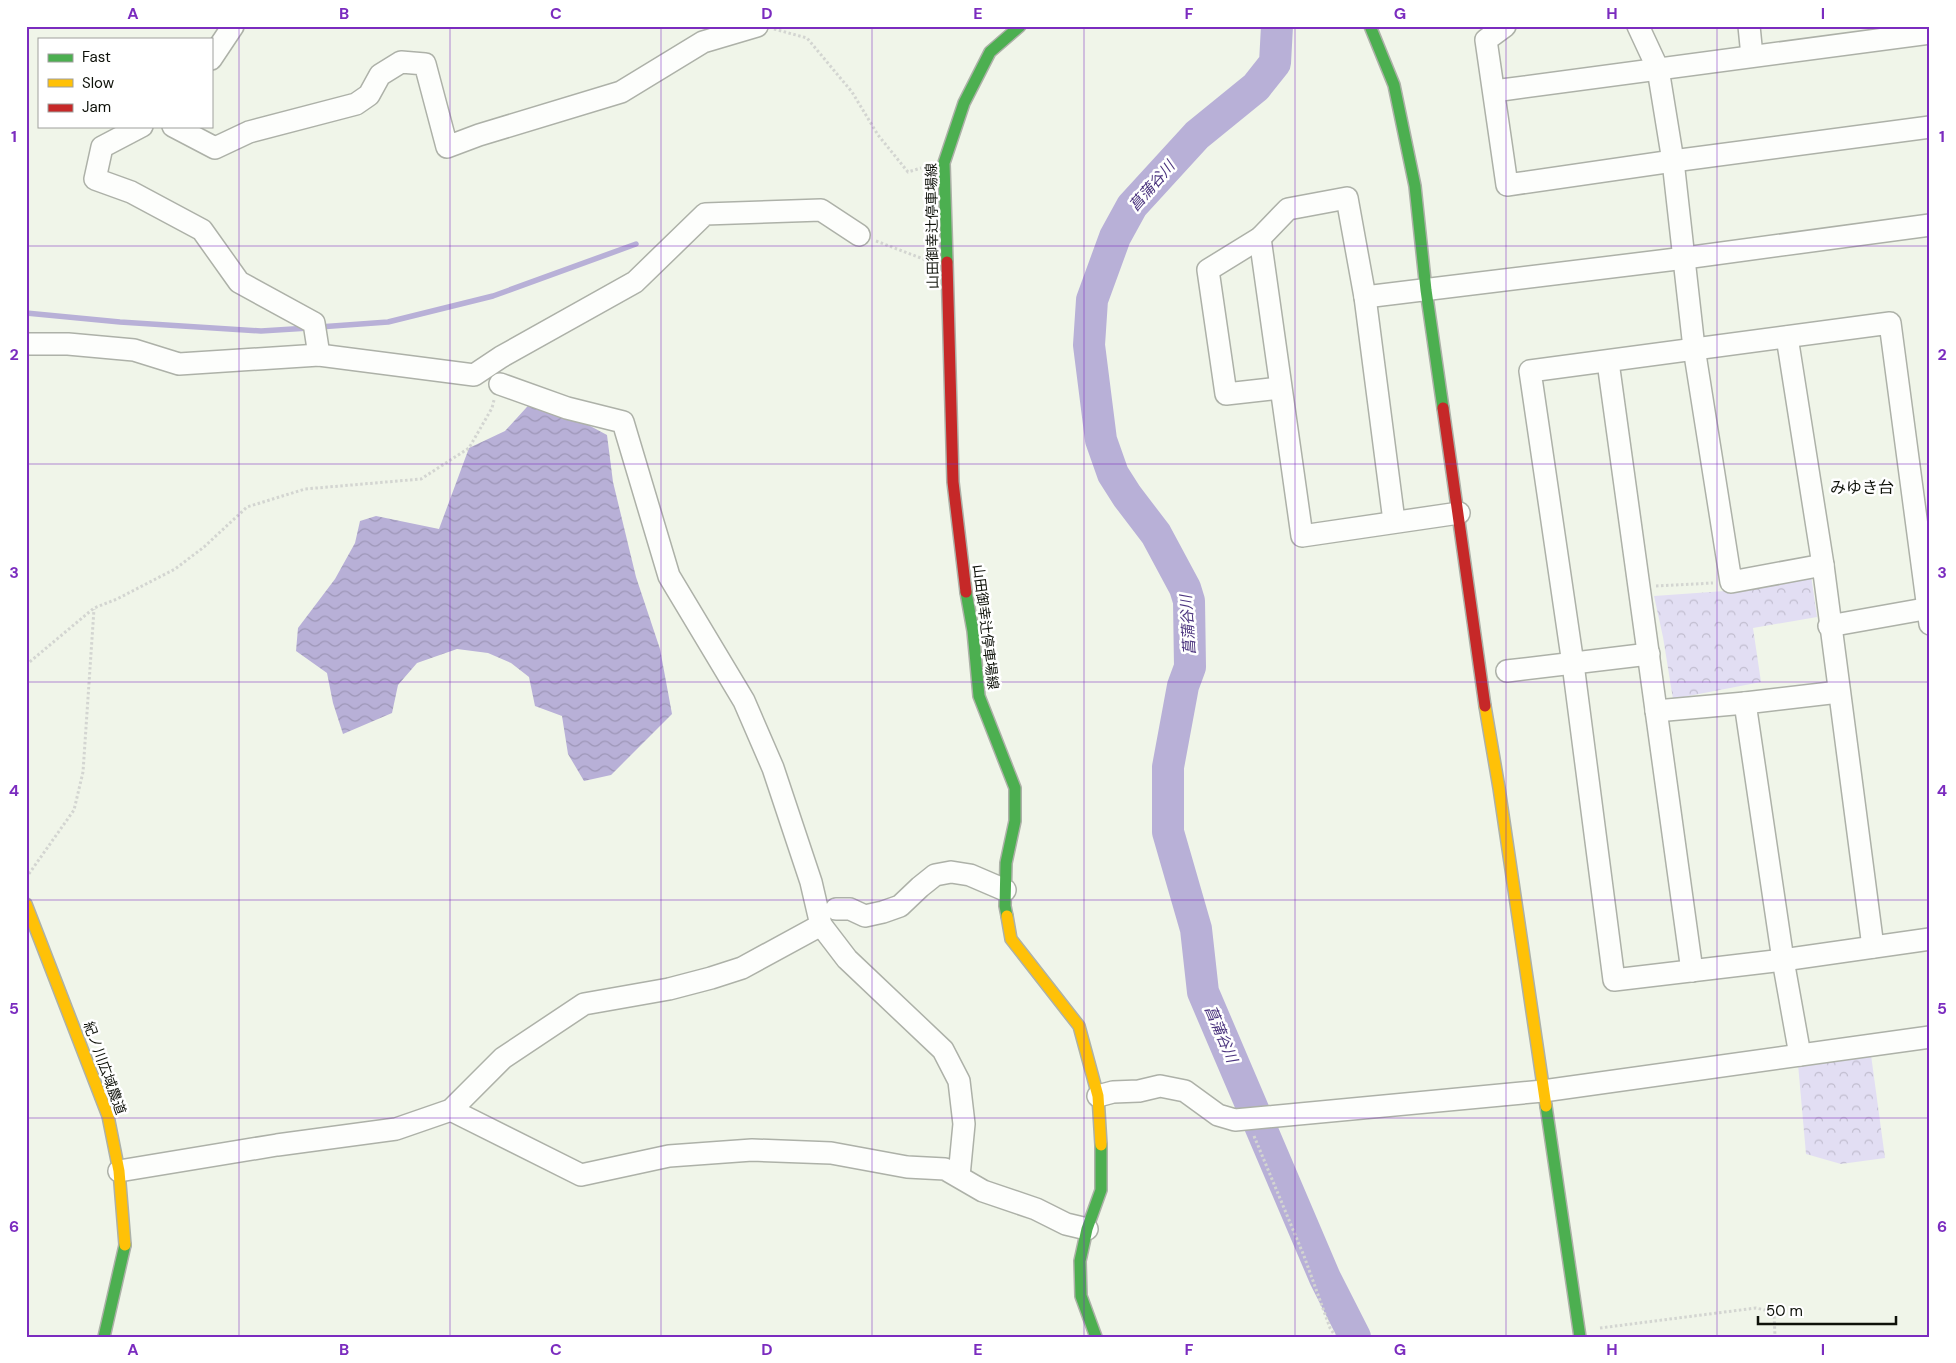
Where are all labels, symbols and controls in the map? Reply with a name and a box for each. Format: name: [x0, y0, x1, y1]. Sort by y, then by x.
text: A: [127, 3, 139, 24]
text: B: [339, 3, 349, 24]
text: C: [550, 3, 562, 24]
text: D: [761, 3, 773, 24]
text: E: [973, 3, 983, 24]
text: F: [1185, 3, 1194, 24]
text: G: [1394, 3, 1406, 24]
text: H: [1606, 3, 1618, 24]
text: I: [1821, 3, 1825, 24]
legend: [38, 38, 212, 128]
text: Fast: [82, 47, 111, 67]
text: Slow: [82, 73, 115, 93]
text: Jam: [82, 97, 111, 117]
text: 1: [11, 126, 17, 147]
text: 1: [1939, 126, 1945, 147]
water label: 菖蒲谷川: [1125, 155, 1181, 215]
street label: 山田御幸辻停車場線: [922, 163, 942, 289]
text: 2: [9, 344, 19, 365]
text: 2: [1937, 344, 1947, 365]
district label: みゆき台: [1830, 477, 1894, 498]
text: 3: [9, 562, 19, 583]
text: 3: [1937, 562, 1947, 583]
street label: 山田御幸辻停車場線: [969, 563, 1003, 691]
water label: 菖蒲谷川: [1176, 592, 1200, 656]
text: 4: [9, 780, 19, 801]
text: 4: [1937, 780, 1947, 801]
text: 5: [9, 998, 19, 1019]
text: 5: [1937, 998, 1947, 1019]
water label: 菖蒲谷川: [1200, 1002, 1243, 1067]
street label: 紀ノ川広域農道: [80, 1019, 130, 1117]
text: 6: [9, 1216, 19, 1237]
text: 6: [1937, 1216, 1947, 1237]
scale bar: [1758, 1293, 1896, 1325]
text: 50 m: [1766, 1301, 1803, 1321]
text: A: [127, 1339, 139, 1360]
text: B: [339, 1339, 349, 1360]
text: C: [550, 1339, 562, 1360]
text: D: [761, 1339, 773, 1360]
text: E: [973, 1339, 983, 1360]
text: F: [1185, 1339, 1194, 1360]
text: G: [1394, 1339, 1406, 1360]
text: H: [1606, 1339, 1618, 1360]
text: I: [1821, 1339, 1825, 1360]

